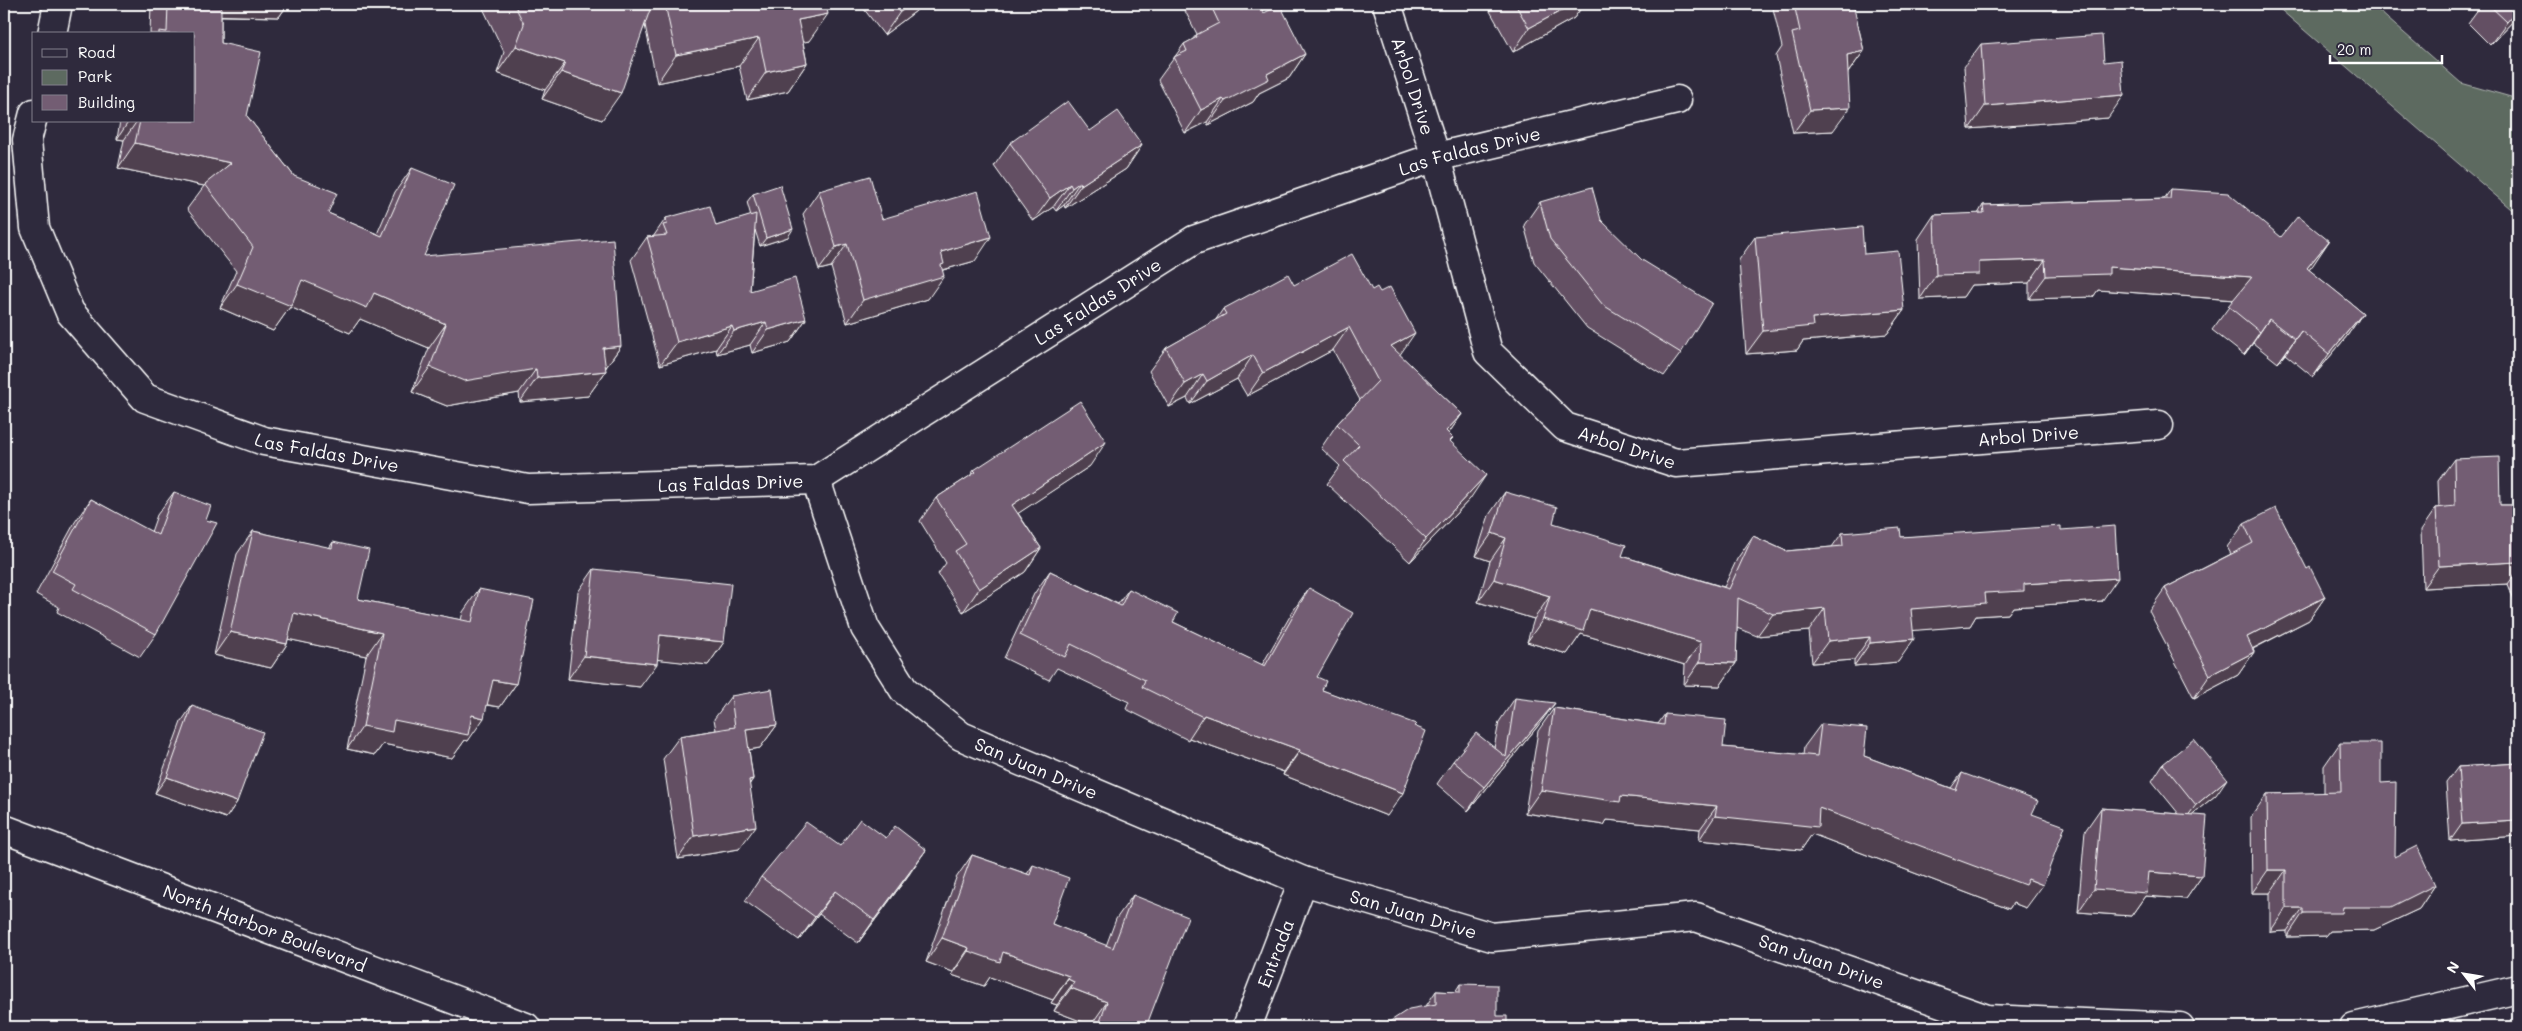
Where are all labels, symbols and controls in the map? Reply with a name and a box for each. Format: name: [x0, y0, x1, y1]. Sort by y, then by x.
legend: [32, 32, 195, 122]
scale bar: [2330, 32, 2442, 64]
street label: Arbol Drive: [1386, 34, 1440, 138]
text: 20 m: [2337, 39, 2371, 59]
text: Road: [78, 42, 115, 62]
text: Park: [78, 66, 112, 86]
text: Building: [78, 92, 135, 112]
street label: Las Faldas Drive: [1395, 121, 1543, 181]
street label: Las Faldas Drive: [1030, 252, 1166, 350]
street label: Arbol Drive: [1977, 419, 2080, 451]
street label: Arbol Drive: [1575, 420, 1679, 474]
street label: Las Faldas Drive: [252, 427, 401, 477]
street label: Las Faldas Drive: [657, 468, 804, 497]
street label: San Juan Drive: [971, 731, 1101, 805]
street label: North Harbor Boulevard: [160, 878, 370, 977]
street label: San Juan Drive: [1347, 884, 1480, 944]
street label: Entrada: [1251, 916, 1299, 991]
street label: San Juan Drive: [1756, 928, 1888, 994]
north arrow: [2440, 948, 2490, 998]
text: N: [2442, 958, 2463, 977]

